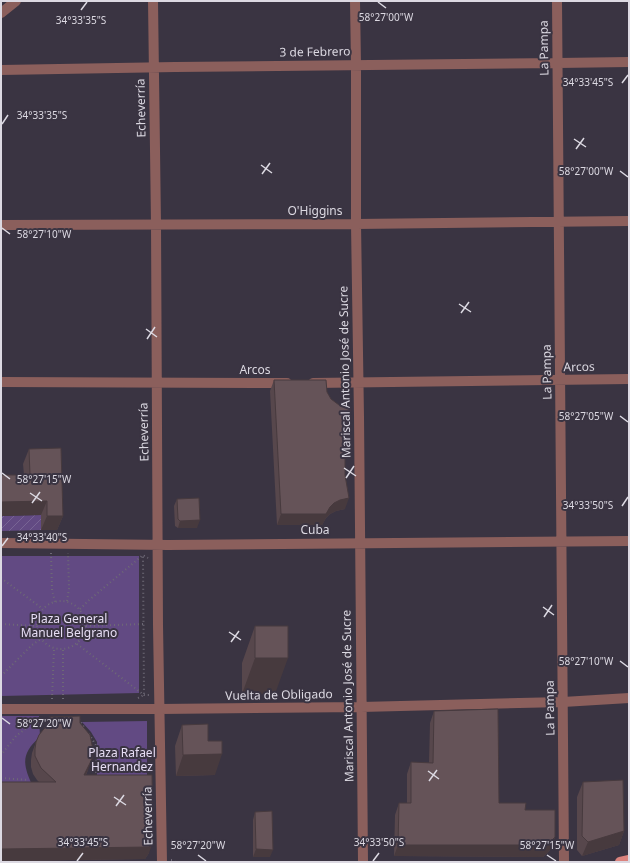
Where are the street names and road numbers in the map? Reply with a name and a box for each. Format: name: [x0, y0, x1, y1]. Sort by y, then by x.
street label: La Pampa: [535, 20, 552, 76]
street label: 3 de Febrero: [279, 42, 351, 61]
street label: Echeverría: [131, 78, 150, 138]
street label: O'Higgins: [287, 202, 343, 219]
street label: Mariscal Antonio José de Sucre: [334, 285, 355, 458]
street label: La Pampa: [538, 344, 555, 400]
street label: Arcos: [563, 358, 595, 375]
street label: Arcos: [239, 361, 271, 378]
street label: Echeverría: [134, 402, 153, 462]
street label: Cuba: [300, 521, 330, 538]
street label: Mariscal Antonio José de Sucre: [337, 609, 358, 782]
street label: La Pampa: [541, 680, 558, 736]
street label: Vuelta de Obligado: [225, 685, 333, 704]
street label: Echeverría: [138, 786, 157, 846]

